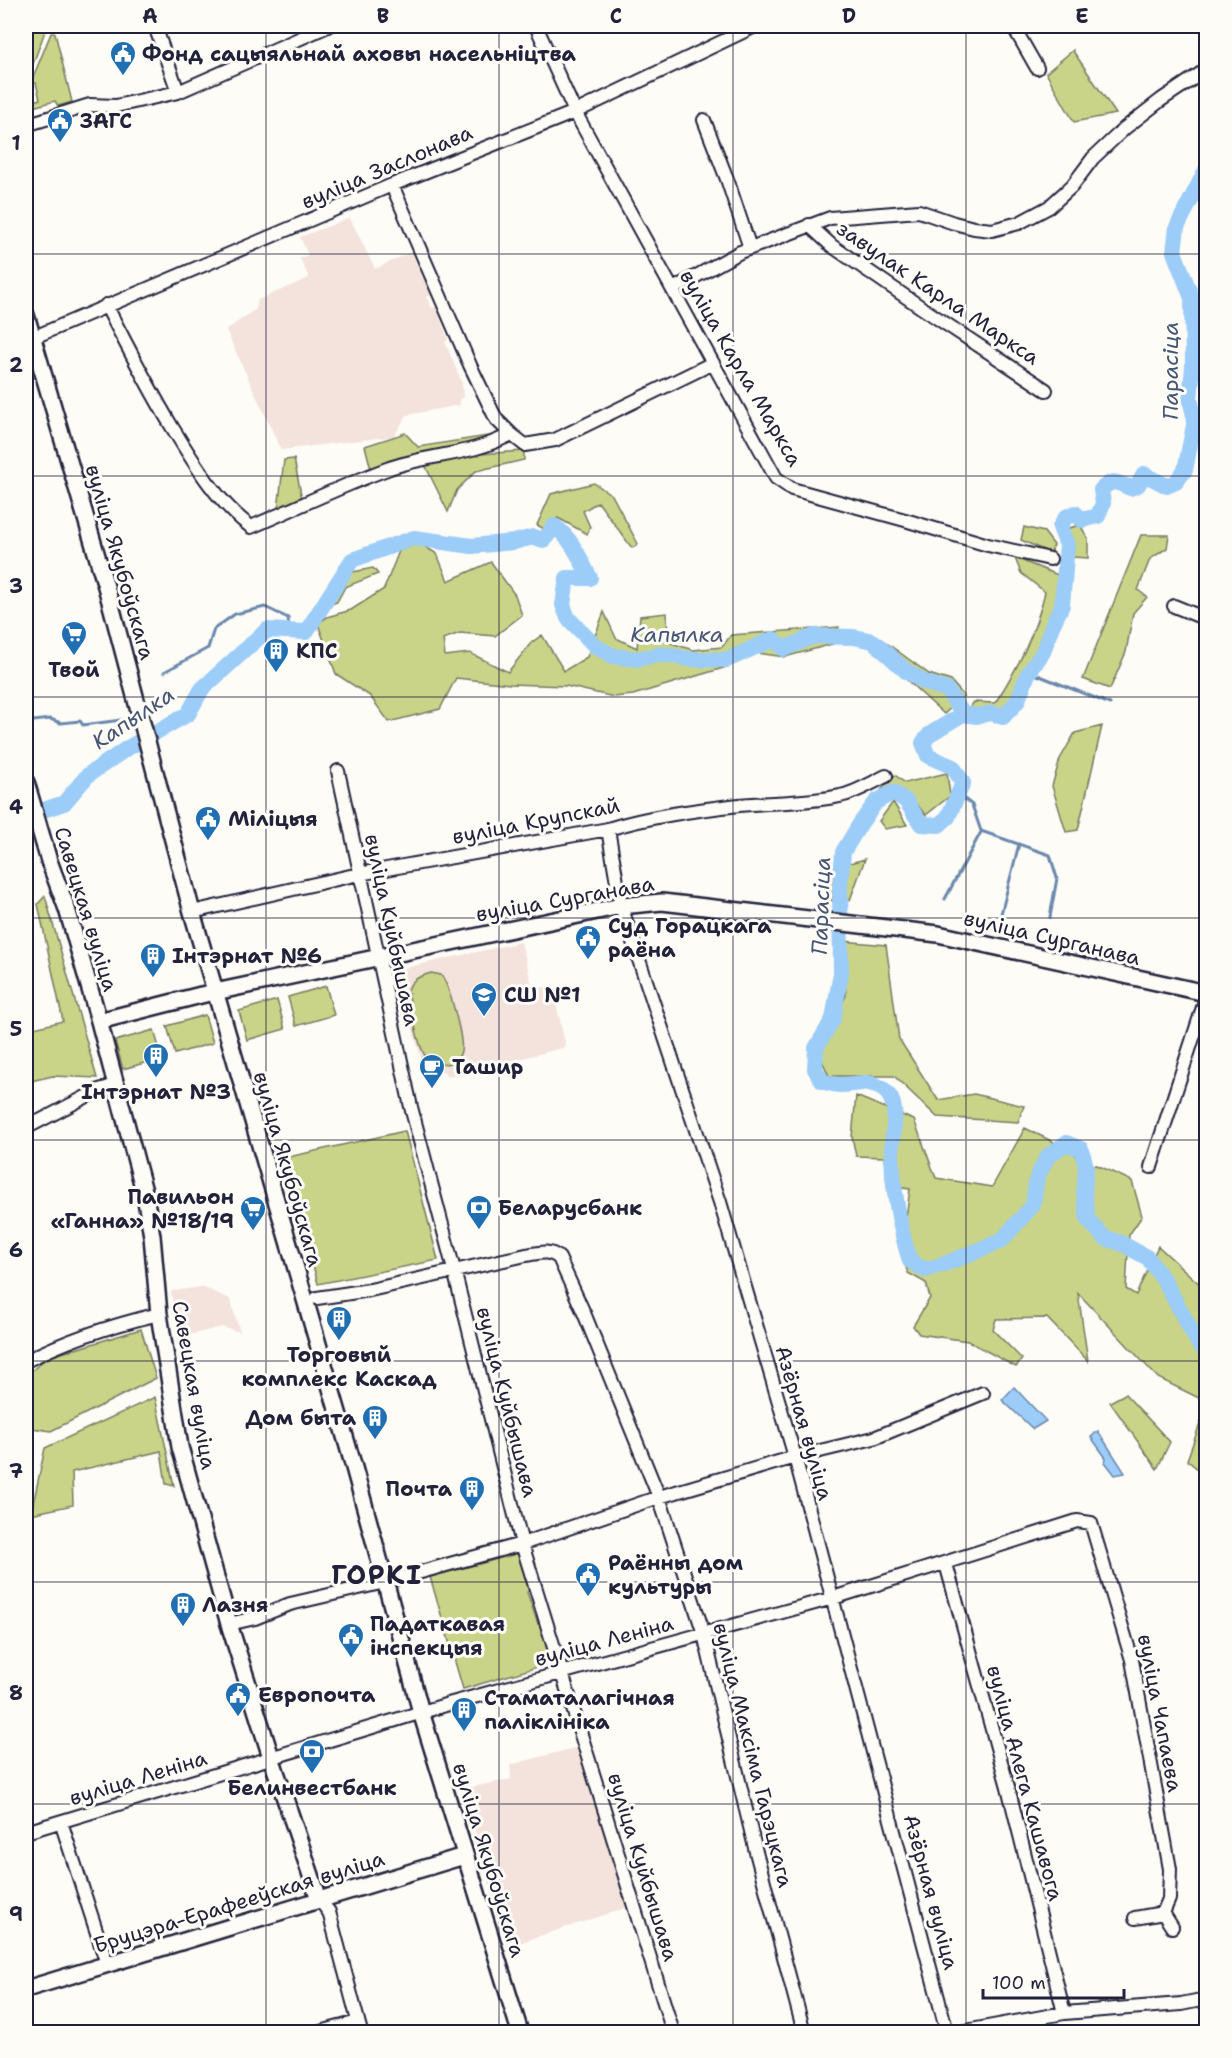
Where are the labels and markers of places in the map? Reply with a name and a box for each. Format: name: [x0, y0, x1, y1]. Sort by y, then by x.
public building icon: Фонд сацыяльнай аховы насельніцтва: [108, 39, 138, 77]
place label: Фонд сацыяльнай аховы насельніцтва: [142, 40, 576, 68]
public building icon: ЗАГС: [45, 106, 75, 144]
place label: ЗАГС: [80, 107, 132, 135]
supermarket icon: Твой: [59, 619, 89, 657]
building icon: КПС: [261, 636, 291, 674]
place label: КПС: [296, 637, 338, 665]
place label: Твой: [48, 656, 100, 684]
public building icon: Міліцыя: [193, 804, 223, 842]
place label: Міліцыя: [228, 805, 318, 833]
place label: Суд Горацкага раёна: [608, 912, 772, 964]
public building icon: Суд Горацкага раёна: [573, 923, 603, 961]
building icon: Інтэрнат №6: [138, 941, 168, 979]
place label: Інтэрнат №6: [172, 942, 322, 970]
school or university icon: СШ №1: [469, 980, 499, 1018]
place label: СШ №1: [504, 981, 581, 1009]
building icon: Інтэрнат №3: [141, 1041, 171, 1079]
cafe icon: Ташир: [417, 1052, 447, 1090]
place label: Ташир: [452, 1053, 523, 1081]
place label: Інтэрнат №3: [81, 1078, 231, 1106]
place label: Павильон «Ганна» №18/19: [51, 1183, 234, 1235]
bank icon: Беларусбанк: [464, 1193, 494, 1231]
supermarket icon: Павильон «Ганна» №18/19: [238, 1194, 268, 1232]
place label: Беларусбанк: [498, 1194, 642, 1222]
building icon: Торговый комплекс Каскад: [324, 1304, 354, 1342]
place label: Торговый комплекс Каскад: [241, 1341, 437, 1393]
building icon: Дом быта: [360, 1403, 390, 1441]
place label: Дом быта: [245, 1404, 357, 1432]
building icon: Почта: [457, 1474, 487, 1512]
place label: Почта: [386, 1475, 453, 1503]
place label: Раённы дом культуры: [608, 1549, 744, 1601]
public building icon: Раённы дом культуры: [573, 1560, 603, 1598]
building icon: Лазня: [168, 1590, 198, 1628]
place label: Лазня: [202, 1591, 268, 1619]
place label: Падаткавая інспекцыя: [370, 1610, 505, 1662]
public building icon: Падаткавая інспекцыя: [336, 1621, 366, 1659]
public building icon: Европочта: [223, 1680, 253, 1718]
place label: Европочта: [258, 1681, 376, 1709]
place label: Стаматалагічная паліклініка: [484, 1684, 675, 1736]
building icon: Стаматалагічная паліклініка: [449, 1695, 479, 1733]
bank icon: Белинвестбанк: [297, 1737, 327, 1775]
place label: Белинвестбанк: [227, 1774, 397, 1802]

